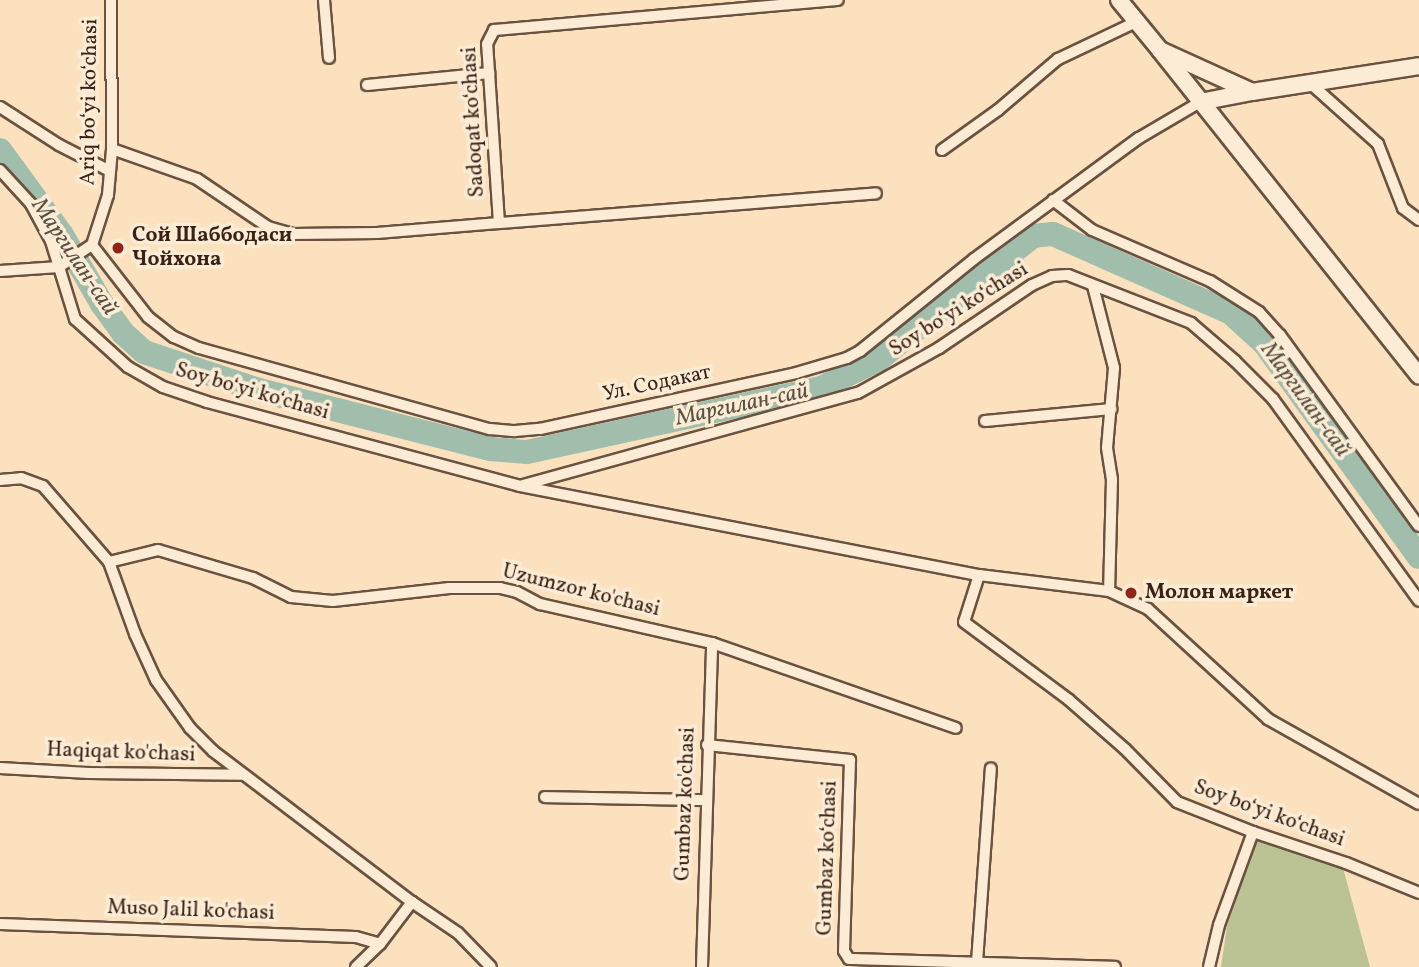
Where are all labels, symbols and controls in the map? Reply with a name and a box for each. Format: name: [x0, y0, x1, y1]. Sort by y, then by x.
street label: Ariq boʻyi koʻchasi: [76, 18, 104, 186]
street label: Sadoqat koʻchasi: [457, 46, 491, 198]
water label: Маргилан-сай: [25, 193, 123, 321]
place label: Сой Шаббодаси Чойхона: [132, 223, 292, 273]
marker: Сой Шаббодаси Чойхона: [110, 240, 126, 256]
street label: Soy boʻyi koʻchasi: [885, 257, 1033, 363]
water label: Маргилан-сай: [1254, 337, 1356, 463]
street label: Soy boʻyi koʻchasi: [172, 358, 332, 426]
street label: Ул. Содакат: [601, 360, 713, 408]
water label: Маргилан-сай: [673, 377, 811, 433]
street label: Uzumzor ko'chasi: [500, 559, 662, 623]
place label: Молон маркет: [1145, 580, 1293, 606]
marker: Молон маркет: [1123, 585, 1139, 601]
street label: Gumbaz ko'chasi: [671, 727, 701, 881]
street label: Haqiqat ko'chasi: [46, 738, 196, 768]
street label: Soy boʻyi koʻchasi: [1190, 775, 1348, 853]
street label: Gumbaz koʻchasi: [813, 780, 843, 936]
street label: Muso Jalil ko'chasi: [107, 895, 275, 927]

